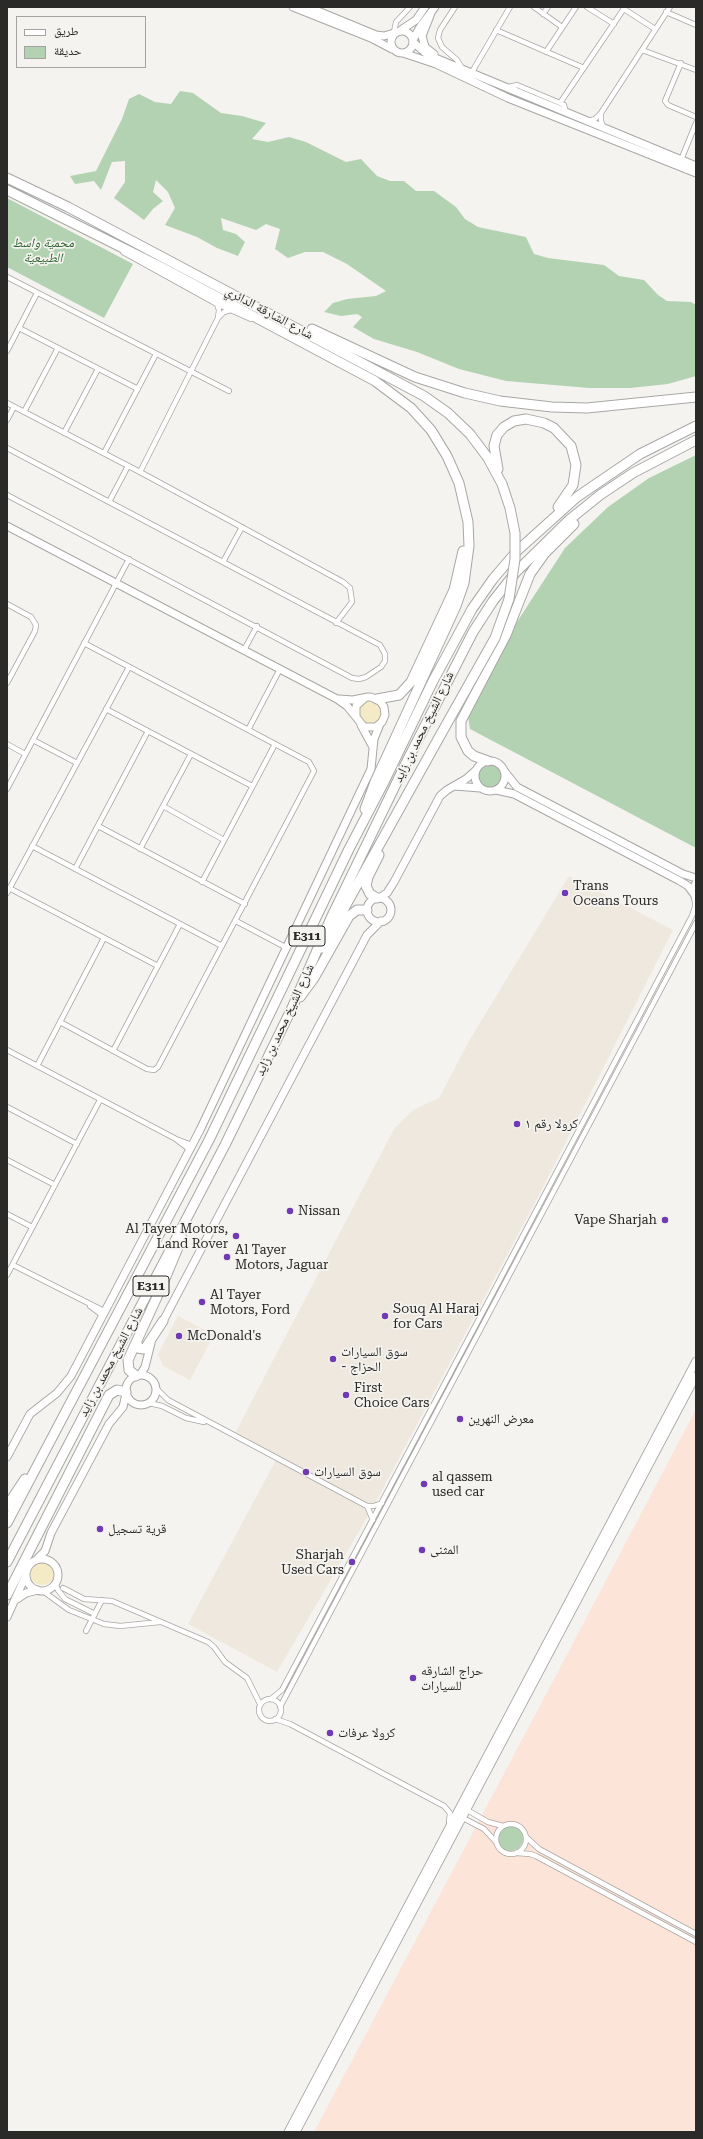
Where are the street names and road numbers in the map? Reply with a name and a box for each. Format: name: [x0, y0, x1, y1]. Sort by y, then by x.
street label: شارع الشارقة الدائري: [222, 283, 316, 343]
street label: شارع الشيخ محمد بن زايد: [390, 669, 458, 785]
road number: E311: [289, 926, 325, 946]
street label: شارع الشيخ محمد بن زايد: [252, 962, 318, 1078]
road number: E311: [133, 1276, 169, 1296]
street label: شارع الشيخ محمد بن زايد: [76, 1305, 146, 1419]

